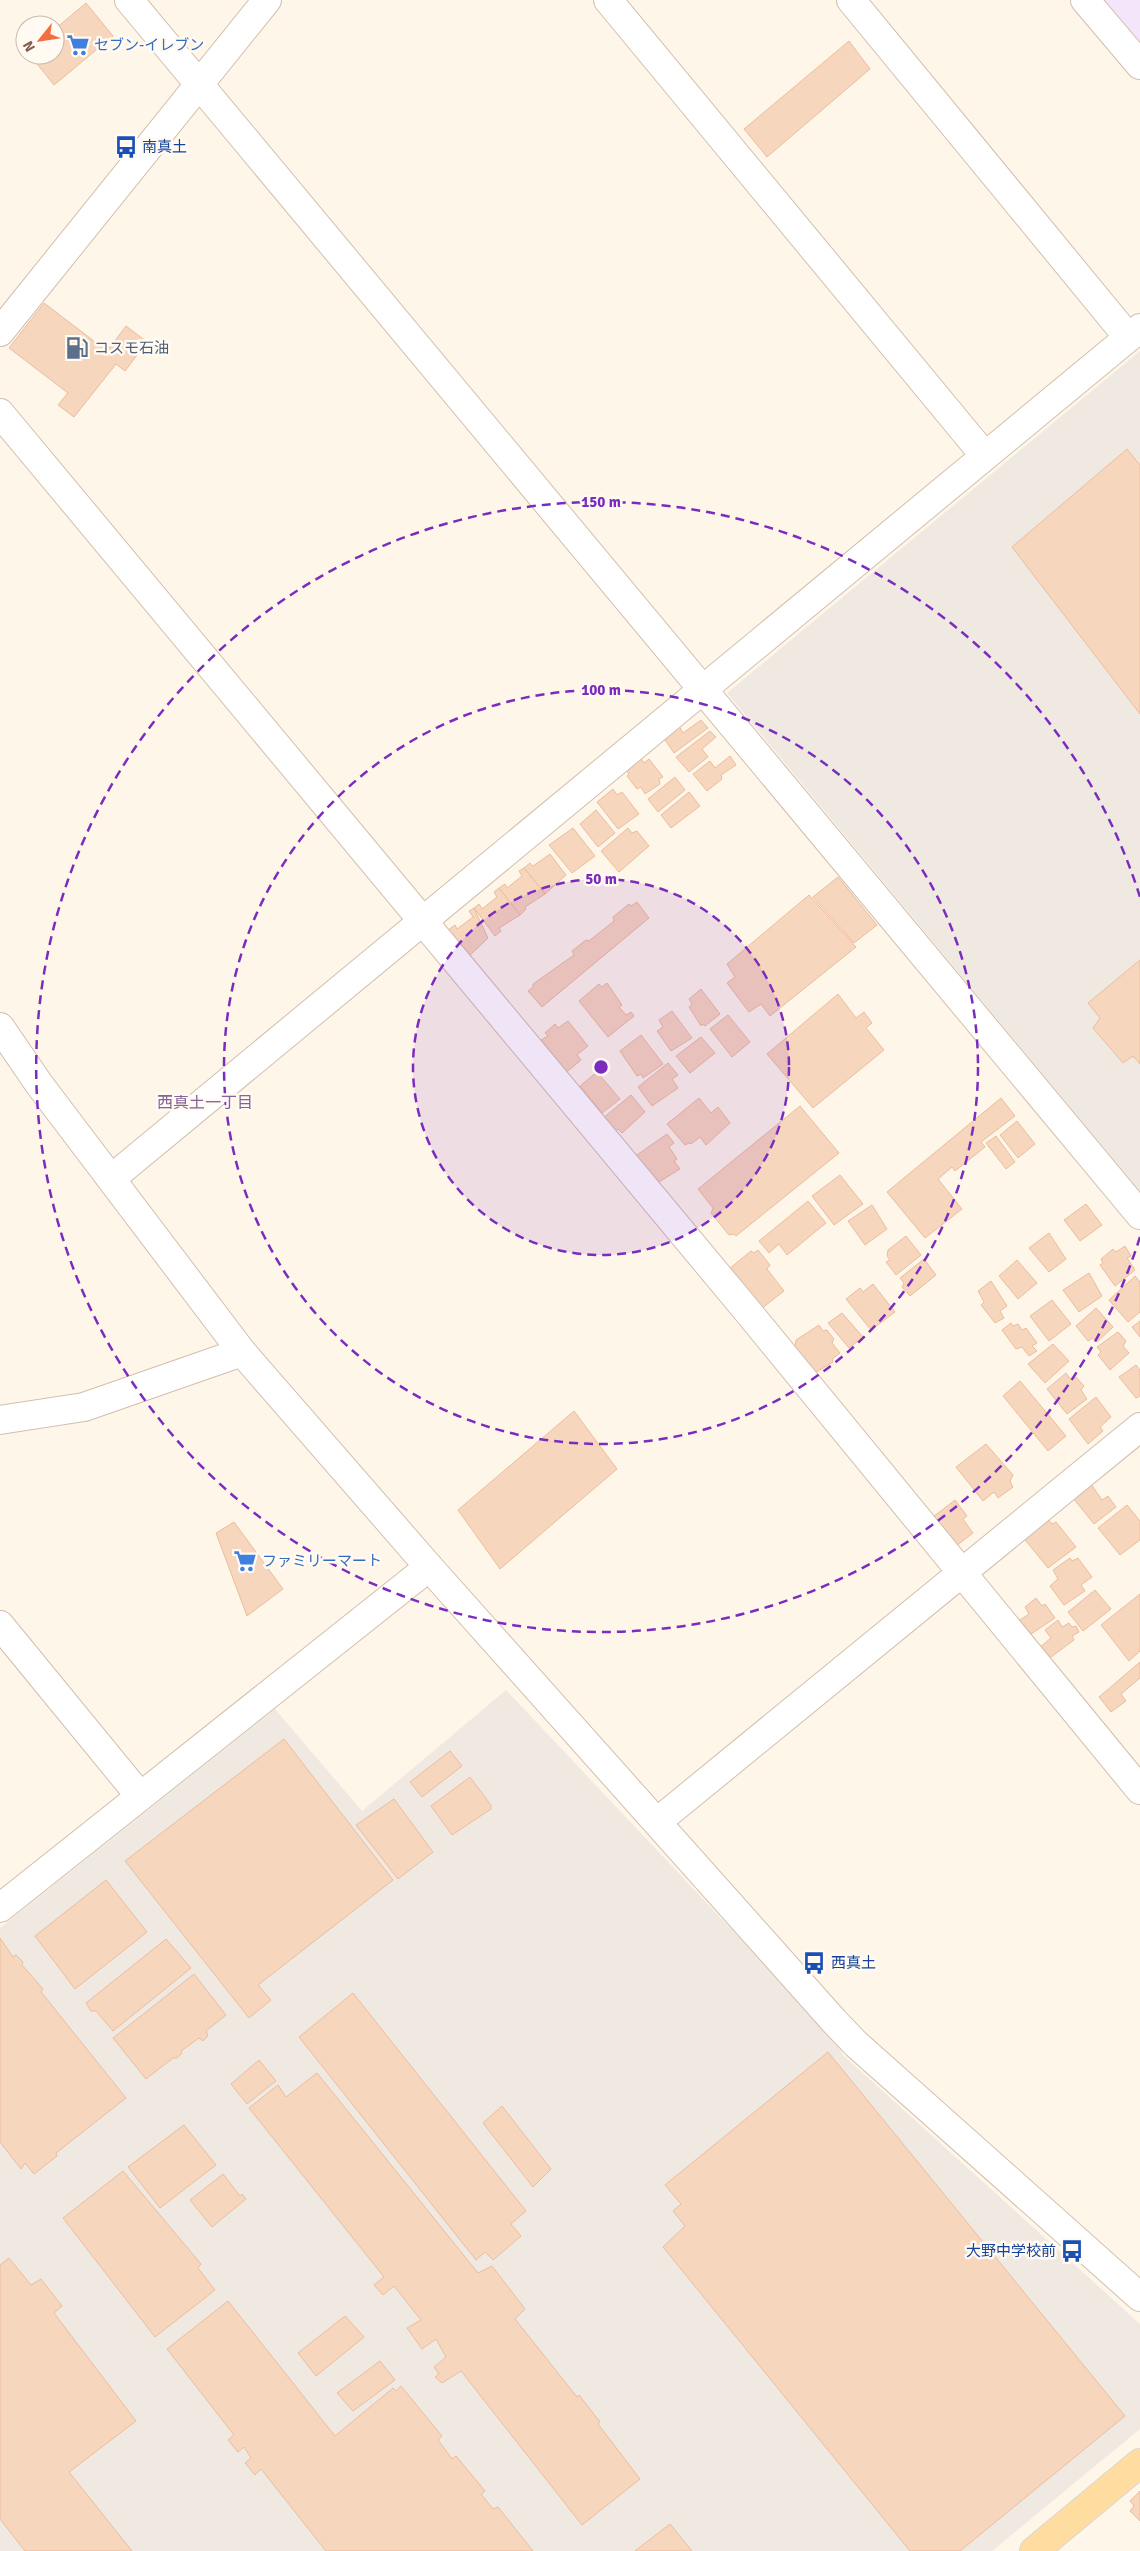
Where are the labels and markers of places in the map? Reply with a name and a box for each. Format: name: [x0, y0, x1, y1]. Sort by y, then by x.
supermarket icon: セブン-イレブン: [65, 32, 91, 58]
place label: セブン-イレブン: [94, 36, 204, 54]
bus stop icon: 南真土: [113, 134, 139, 160]
place label: 南真土: [142, 138, 187, 156]
fuel station icon: コスモ石油: [64, 335, 90, 361]
place label: コスモ石油: [94, 339, 169, 357]
centre of rings: [592, 1058, 610, 1076]
supermarket icon: ファミリーマート: [232, 1548, 258, 1574]
place label: ファミリーマート: [262, 1552, 382, 1570]
bus stop icon: 西真土: [801, 1950, 827, 1976]
place label: 西真土: [831, 1954, 876, 1972]
bus stop icon: 大野中学校前: [1059, 2238, 1085, 2264]
place label: 大野中学校前: [966, 2242, 1056, 2260]

